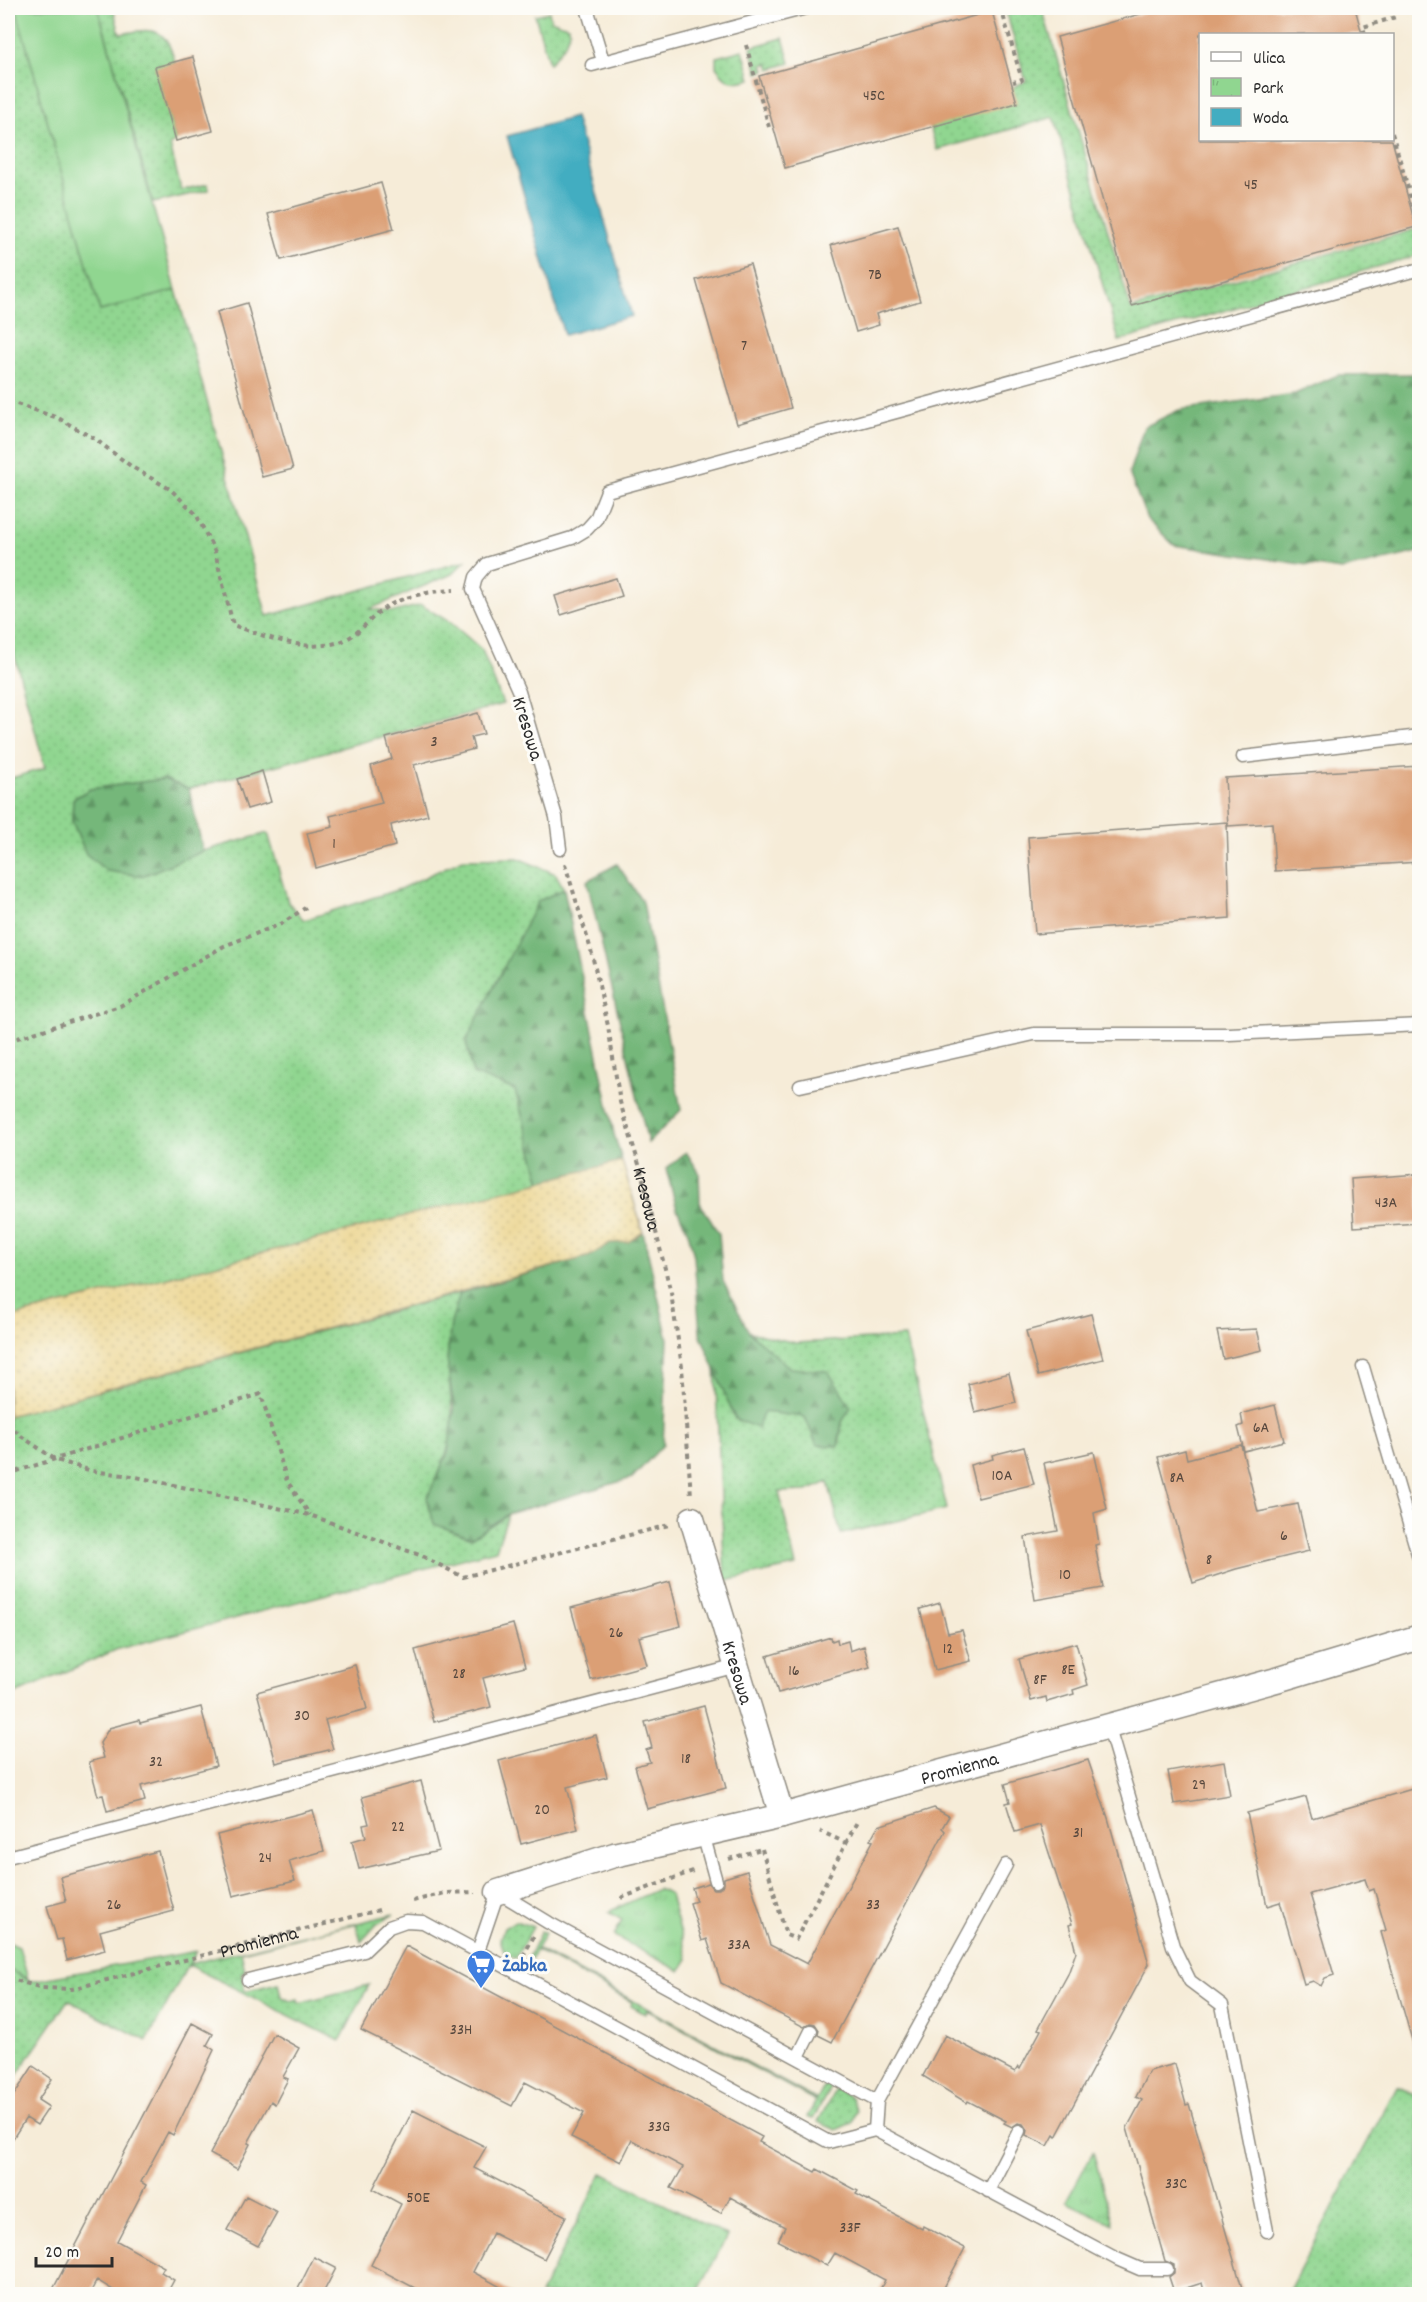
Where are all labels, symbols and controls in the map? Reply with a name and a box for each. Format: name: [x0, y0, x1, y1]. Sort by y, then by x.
legend: [1199, 33, 1394, 141]
text: Ulica: [1253, 47, 1285, 72]
text: Park: [1253, 77, 1284, 102]
house number: 45C: [863, 85, 885, 108]
text: Woda: [1253, 107, 1289, 132]
house number: 45: [1244, 174, 1258, 197]
house number: 7B: [868, 264, 882, 287]
house number: 7: [741, 335, 747, 358]
street label: Kresowa: [503, 694, 549, 765]
house number: 3: [430, 731, 438, 754]
house number: 1: [332, 833, 336, 856]
street label: Kresowa: [623, 1164, 666, 1235]
house number: 43A: [1375, 1192, 1398, 1215]
house number: 6A: [1253, 1417, 1270, 1440]
house number: 10A: [992, 1465, 1013, 1488]
house number: 8A: [1169, 1467, 1185, 1490]
house number: 6: [1280, 1525, 1288, 1548]
house number: 8: [1206, 1549, 1212, 1572]
house number: 10: [1059, 1564, 1071, 1587]
house number: 26: [609, 1622, 624, 1645]
street label: Kresowa: [713, 1638, 759, 1709]
house number: 12: [943, 1638, 953, 1661]
house number: 8E: [1061, 1659, 1076, 1682]
house number: 16: [788, 1660, 800, 1683]
house number: 28: [452, 1663, 466, 1686]
house number: 8F: [1033, 1669, 1047, 1692]
house number: 30: [294, 1705, 310, 1728]
street label: Promienna: [918, 1746, 1003, 1794]
house number: 18: [681, 1748, 691, 1771]
house number: 32: [149, 1751, 163, 1774]
house number: 29: [1192, 1774, 1206, 1797]
house number: 20: [534, 1799, 550, 1822]
house number: 22: [391, 1816, 405, 1839]
house number: 31: [1073, 1822, 1083, 1845]
house number: 24: [258, 1847, 272, 1870]
house number: 26: [107, 1894, 122, 1917]
house number: 33: [866, 1894, 880, 1917]
street label: Promienna: [217, 1920, 302, 1967]
house number: 33A: [728, 1934, 751, 1957]
supermarket icon: Żabka: [465, 1948, 497, 1990]
place label: Żabka: [502, 1953, 547, 1981]
house number: 33H: [450, 2019, 472, 2042]
house number: 33G: [648, 2116, 670, 2139]
house number: 33C: [1165, 2173, 1187, 2196]
house number: 50E: [406, 2187, 430, 2210]
house number: 33F: [839, 2217, 861, 2240]
scale bar: [36, 2230, 112, 2268]
text: 20 m: [45, 2241, 79, 2266]

